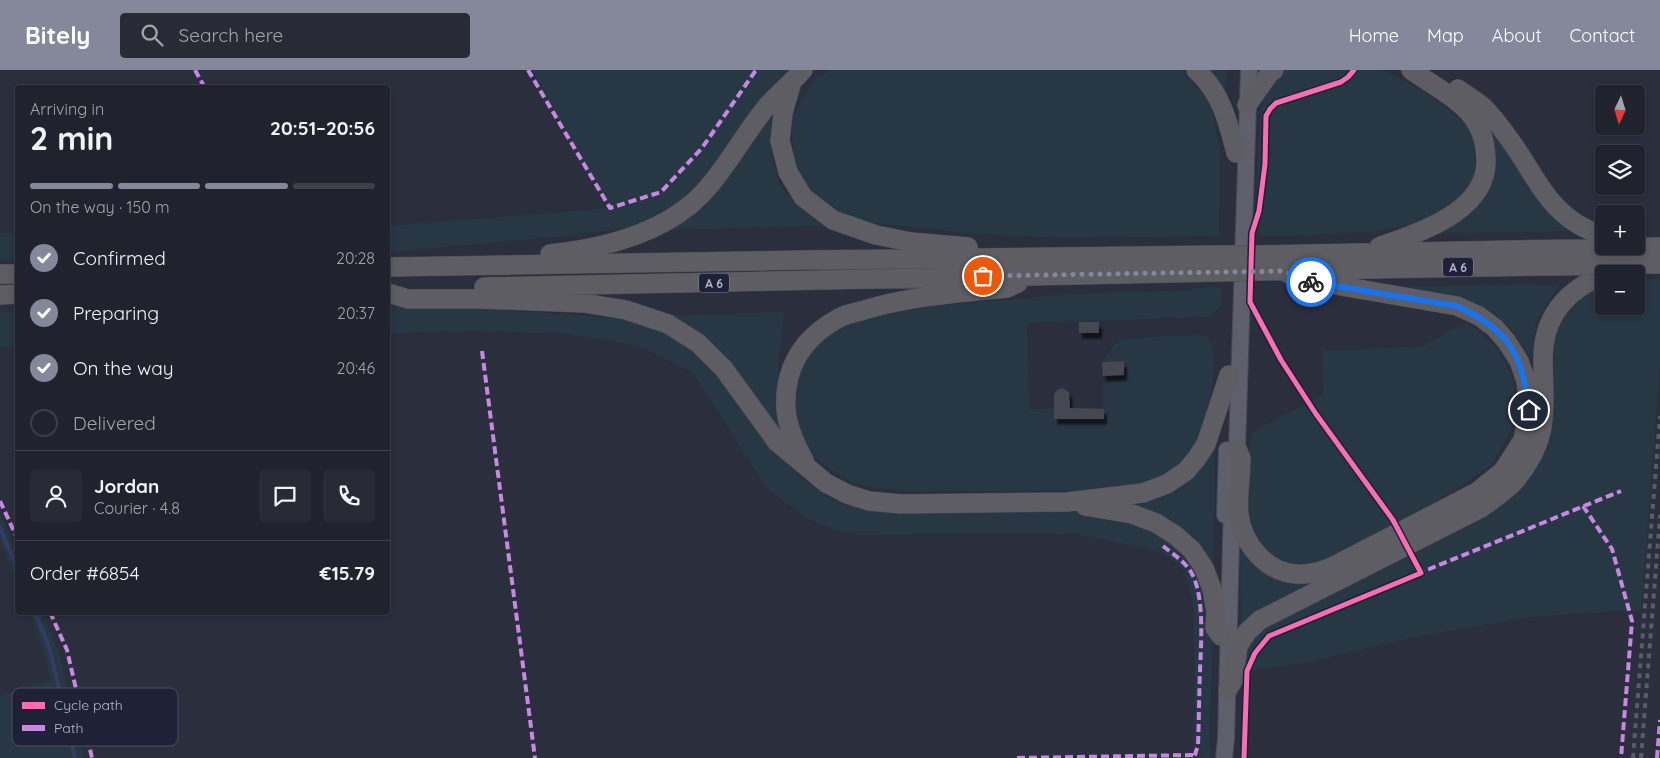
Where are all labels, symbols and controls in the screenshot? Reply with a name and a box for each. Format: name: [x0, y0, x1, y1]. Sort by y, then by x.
search box: [120, 13, 470, 58]
text: Bitely: [25, 20, 90, 50]
icon: search: [138, 21, 166, 49]
text: Search here: [178, 23, 283, 47]
text: Home: [1349, 24, 1399, 47]
text: Map: [1427, 24, 1464, 47]
text: About: [1492, 24, 1542, 47]
text: Contact: [1570, 24, 1635, 47]
north arrow: [1595, 85, 1645, 135]
map controls: [1595, 85, 1645, 315]
text: Arriving in: [30, 99, 104, 119]
text: 20:51–20:56: [270, 116, 375, 140]
text: 2 min: [30, 118, 113, 158]
button: layers: [1595, 145, 1645, 195]
text: On the way · 150 m: [30, 197, 170, 217]
button: +: [1595, 205, 1645, 255]
icon: check: [30, 244, 58, 272]
text: Confirmed: [73, 246, 166, 270]
text: 20:28: [336, 248, 375, 268]
pin: [962, 255, 1004, 297]
courier: [1286, 257, 1336, 307]
road number: A 6: [1443, 258, 1473, 276]
icon: bag: [969, 262, 997, 290]
button: −: [1595, 265, 1645, 315]
icon: bike: [1297, 268, 1325, 296]
road number: A 6: [699, 274, 729, 292]
icon: check: [30, 299, 58, 327]
text: Preparing: [73, 301, 159, 325]
text: 20:37: [337, 303, 375, 323]
icon: check: [30, 354, 58, 382]
text: On the way: [73, 356, 174, 380]
text: 20:46: [337, 358, 375, 378]
pin: [1508, 389, 1550, 431]
icon: home: [1515, 396, 1543, 424]
text: Delivered: [73, 411, 156, 435]
button: person: [30, 470, 82, 522]
button: chat: [259, 470, 311, 522]
button: phone: [323, 470, 375, 522]
text: Jordan: [94, 474, 159, 498]
text: Courier · 4.8: [94, 498, 180, 518]
text: Order #6854: [30, 561, 139, 585]
text: €15.79: [320, 561, 375, 585]
legend: [12, 688, 178, 746]
text: Cycle path: [54, 696, 123, 714]
text: Path: [54, 719, 83, 737]

